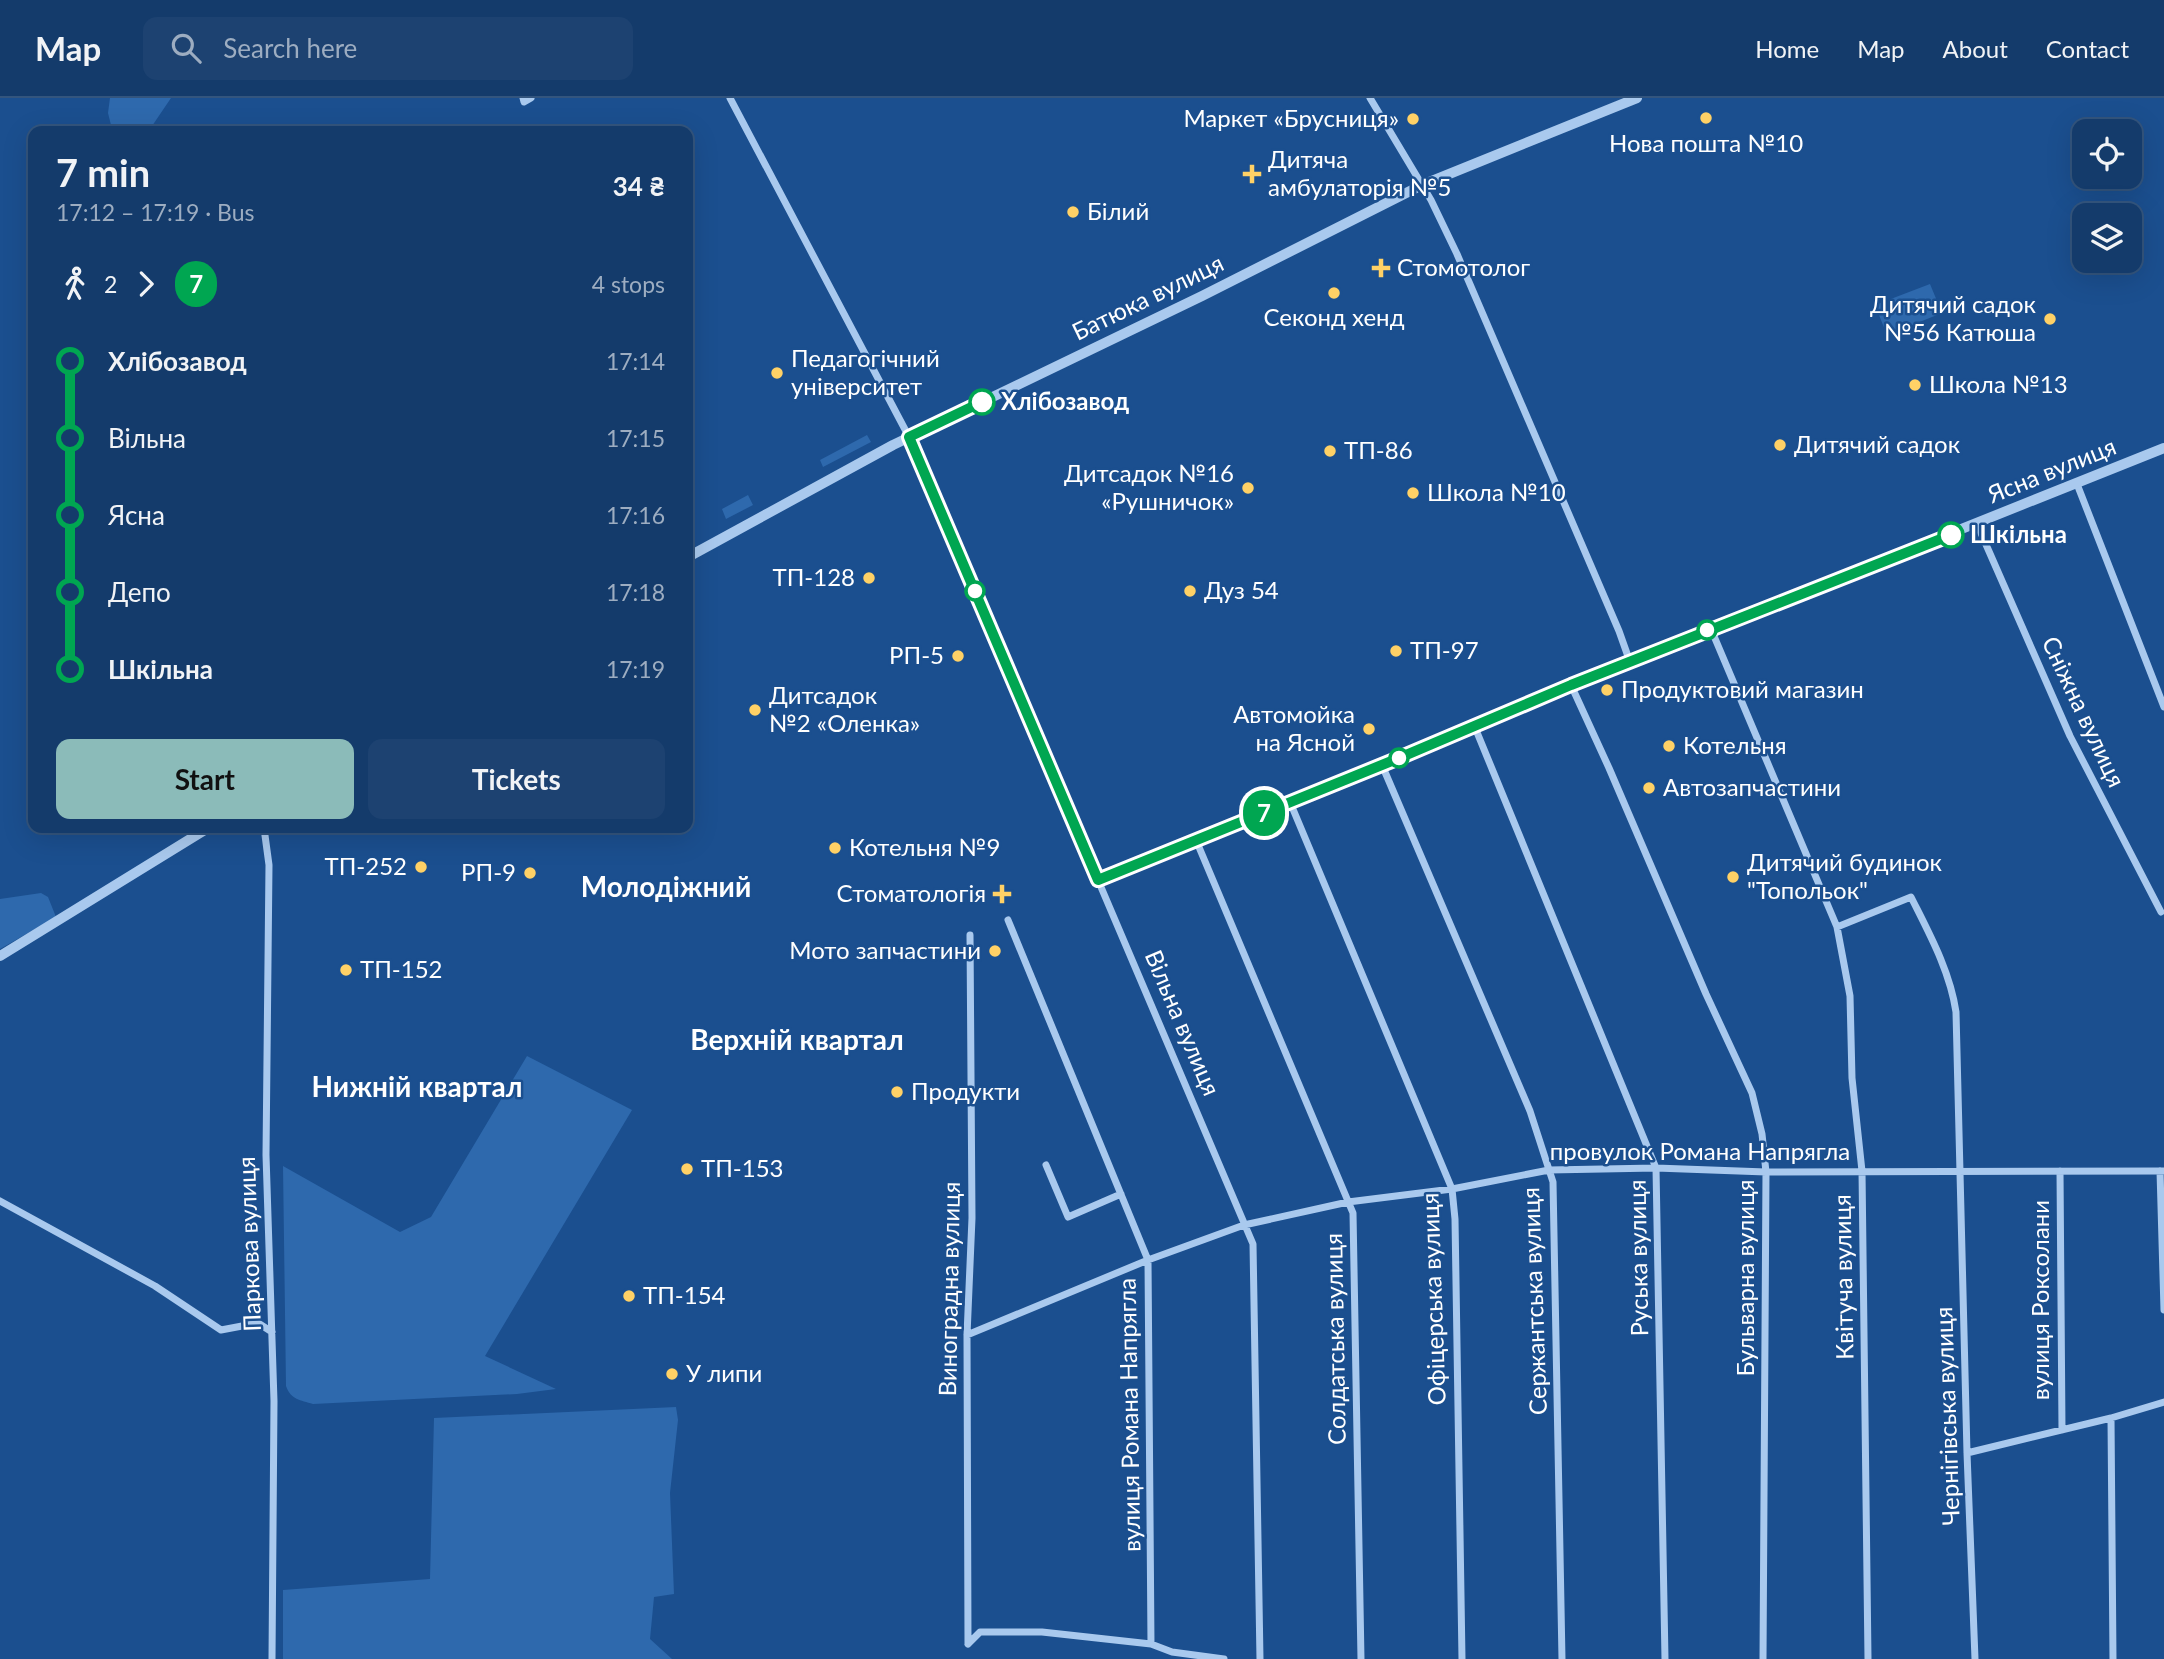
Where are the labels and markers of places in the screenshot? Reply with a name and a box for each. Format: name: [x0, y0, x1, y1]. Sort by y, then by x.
place label: Маркет «Брусниця»: [1183, 103, 1399, 132]
marker: Нова пошта №10: [1698, 110, 1714, 126]
marker: Маркет «Брусниця»: [1405, 111, 1421, 127]
place label: Нова пошта №10: [1609, 128, 1803, 157]
place label: Дитяча амбулаторія №5: [1268, 144, 1452, 201]
marker: Дитяча амбулаторія №5: [1242, 164, 1262, 184]
place label: Білий: [1087, 196, 1149, 225]
marker: Білий: [1065, 204, 1081, 220]
place label: Стомотолог: [1397, 252, 1530, 281]
marker: Стомотолог: [1371, 258, 1391, 278]
marker: Секонд хенд: [1326, 285, 1342, 301]
place label: Дитячий садок №56 Катюша: [1870, 289, 2037, 346]
place label: Секонд хенд: [1264, 302, 1405, 331]
marker: Дитячий садок №56 Катюша: [2042, 311, 2058, 327]
place label: Педагогічний університет: [791, 343, 940, 400]
marker: Педагогічний університет: [769, 365, 785, 381]
place label: Школа №13: [1929, 369, 2068, 398]
marker: Школа №13: [1907, 377, 1923, 393]
place label: Хлібозавод: [1001, 386, 1129, 415]
marker: Хлібозавод: [969, 389, 995, 415]
place label: Дитячий садок: [1794, 429, 1961, 458]
place label: ТП-86: [1344, 435, 1413, 464]
marker: Дитячий садок: [1772, 437, 1788, 453]
marker: ТП-86: [1322, 443, 1338, 459]
place label: Дитсадок №16 «Рушничок»: [1064, 458, 1234, 515]
place label: Школа №10: [1427, 477, 1566, 506]
marker: Дитсадок №16 «Рушничок»: [1240, 480, 1256, 496]
marker: Школа №10: [1405, 485, 1421, 501]
place label: Шкільна: [1970, 519, 2067, 548]
marker: Шкільна: [1938, 522, 1964, 548]
place label: ТП-128: [772, 562, 855, 591]
marker: ТП-128: [861, 570, 877, 586]
place label: Дуз 54: [1204, 575, 1279, 604]
unlabelled marker: [965, 581, 985, 601]
marker: Дуз 54: [1182, 583, 1198, 599]
unlabelled marker: [1697, 620, 1717, 640]
place label: ТП-97: [1410, 635, 1479, 664]
place label: РП-5: [889, 640, 944, 669]
marker: ТП-97: [1388, 643, 1404, 659]
marker: РП-5: [950, 648, 966, 664]
place label: Продуктовий магазин: [1621, 674, 1864, 703]
place label: Дитсадок №2 «Оленка»: [769, 680, 920, 737]
marker: Продуктовий магазин: [1599, 682, 1615, 698]
place label: Автомойка на Ясной: [1233, 699, 1355, 756]
marker: Дитсадок №2 «Оленка»: [747, 702, 763, 718]
marker: Автомойка на Ясной: [1361, 721, 1377, 737]
place label: Котельня: [1683, 730, 1786, 759]
marker: Котельня: [1661, 738, 1677, 754]
unlabelled marker: [1389, 748, 1409, 768]
place label: Автозапчастини: [1663, 772, 1841, 801]
marker: Автозапчастини: [1641, 780, 1657, 796]
place label: Котельня №9: [849, 832, 1000, 861]
marker: Котельня №9: [827, 840, 843, 856]
place label: Дитячий будинок "Топольок": [1747, 847, 1943, 904]
place label: ТП-252: [324, 851, 407, 880]
place label: РП-9: [461, 857, 516, 886]
marker: ТП-252: [413, 859, 429, 875]
marker: РП-9: [522, 865, 538, 881]
marker: Дитячий будинок "Топольок": [1725, 869, 1741, 885]
place label: Стоматологія: [837, 878, 986, 907]
marker: Стоматологія: [992, 884, 1012, 904]
place label: Мото запчастини: [789, 935, 981, 964]
marker: Мото запчастини: [987, 943, 1003, 959]
place label: ТП-152: [360, 954, 443, 983]
marker: ТП-152: [338, 962, 354, 978]
place label: Продукти: [911, 1076, 1020, 1105]
marker: Продукти: [889, 1084, 905, 1100]
place label: ТП-153: [701, 1153, 784, 1182]
marker: ТП-153: [679, 1161, 695, 1177]
place label: ТП-154: [643, 1280, 726, 1309]
marker: ТП-154: [621, 1288, 637, 1304]
place label: У липи: [686, 1358, 762, 1387]
marker: У липи: [664, 1366, 680, 1382]

